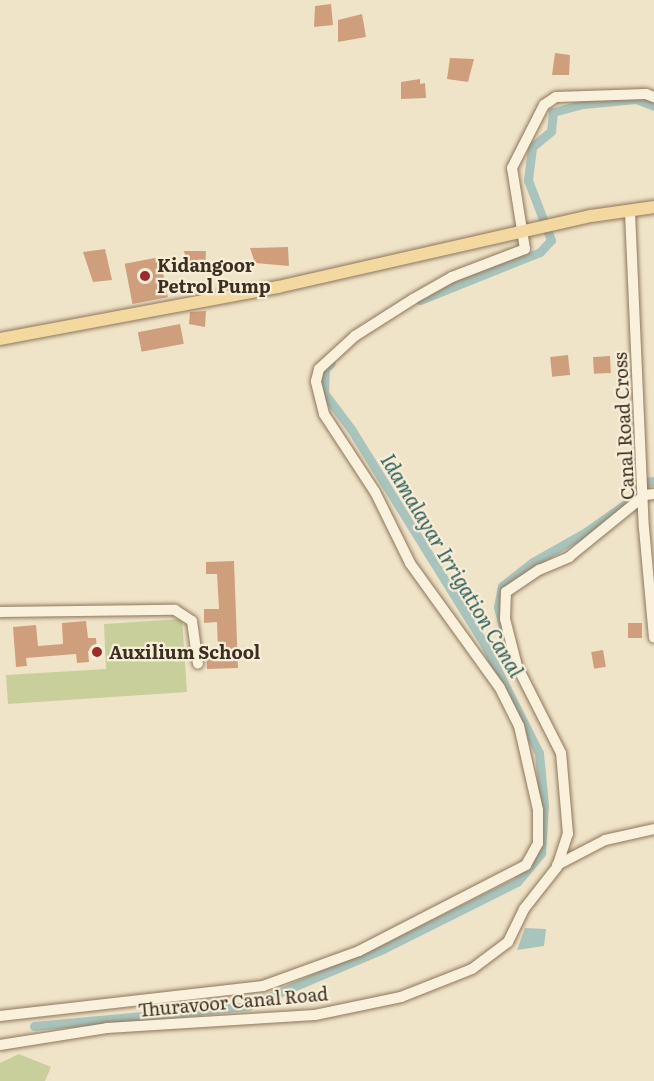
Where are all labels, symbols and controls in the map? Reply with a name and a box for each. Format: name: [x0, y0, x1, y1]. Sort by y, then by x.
place label: Kidangoor Petrol Pump: [157, 255, 271, 298]
marker: Kidangoor Petrol Pump: [138, 269, 152, 283]
street label: Canal Road Cross: [609, 352, 639, 500]
water label: Idamalayar Irrigation Canal: [377, 449, 529, 681]
place label: Auxilium School: [109, 641, 260, 663]
marker: Auxilium School: [90, 645, 104, 659]
street label: Thuravoor Canal Road: [137, 983, 329, 1021]

